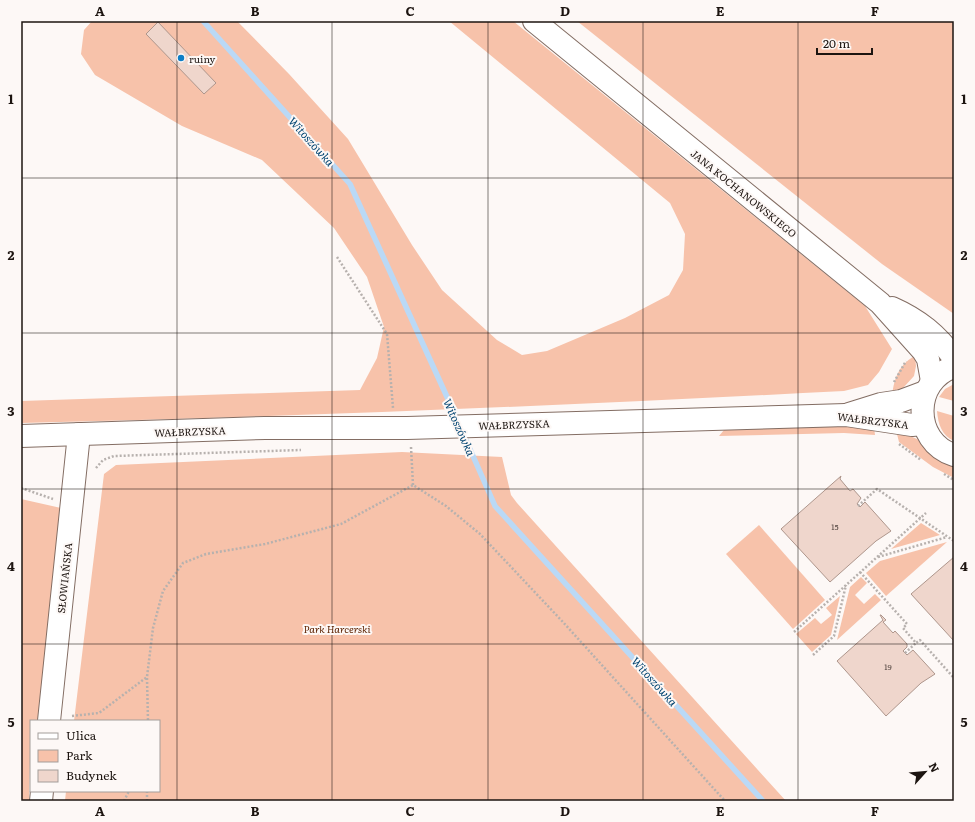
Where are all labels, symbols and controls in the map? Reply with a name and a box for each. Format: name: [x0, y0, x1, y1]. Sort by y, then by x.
text: A: [95, 1, 105, 20]
text: B: [251, 1, 260, 20]
text: C: [405, 1, 415, 20]
text: D: [560, 1, 570, 20]
text: E: [716, 1, 725, 20]
text: F: [871, 1, 879, 20]
scale bar: [817, 30, 872, 56]
text: 20 m: [823, 34, 850, 52]
place label: ruiny: [189, 51, 215, 66]
marker: ruiny: [176, 53, 186, 63]
text: 1: [8, 89, 14, 108]
text: 1: [961, 89, 967, 108]
water label: Witoszówka: [286, 113, 339, 170]
street label: JANA KOCHANOWSKIEGO: [688, 146, 800, 241]
text: 2: [8, 245, 15, 264]
text: 2: [961, 245, 968, 264]
water label: Witoszówka: [440, 396, 480, 459]
text: 3: [7, 401, 15, 420]
text: 3: [960, 401, 968, 420]
street label: WAŁBRZYSKA: [837, 408, 910, 432]
street label: WAŁBRZYSKA: [478, 415, 551, 433]
street label: WAŁBRZYSKA: [154, 422, 227, 440]
house number: 15: [831, 521, 839, 532]
street label: SŁOWIAŃSKA: [53, 541, 75, 614]
text: 4: [7, 556, 15, 575]
text: 4: [960, 556, 968, 575]
park label: Park Harcerski: [304, 621, 370, 636]
water label: Witoszówka: [629, 653, 682, 710]
house number: 19: [884, 661, 892, 672]
text: 5: [7, 712, 15, 731]
text: 5: [960, 712, 968, 731]
legend: [30, 720, 160, 792]
text: Ulica: [66, 726, 97, 744]
text: Park: [66, 746, 93, 764]
north arrow: [905, 752, 945, 792]
text: N: [926, 759, 944, 775]
text: Budynek: [66, 766, 117, 784]
text: A: [95, 801, 105, 820]
text: B: [251, 801, 260, 820]
text: C: [405, 801, 415, 820]
text: D: [560, 801, 570, 820]
text: E: [716, 801, 725, 820]
text: F: [871, 801, 879, 820]

